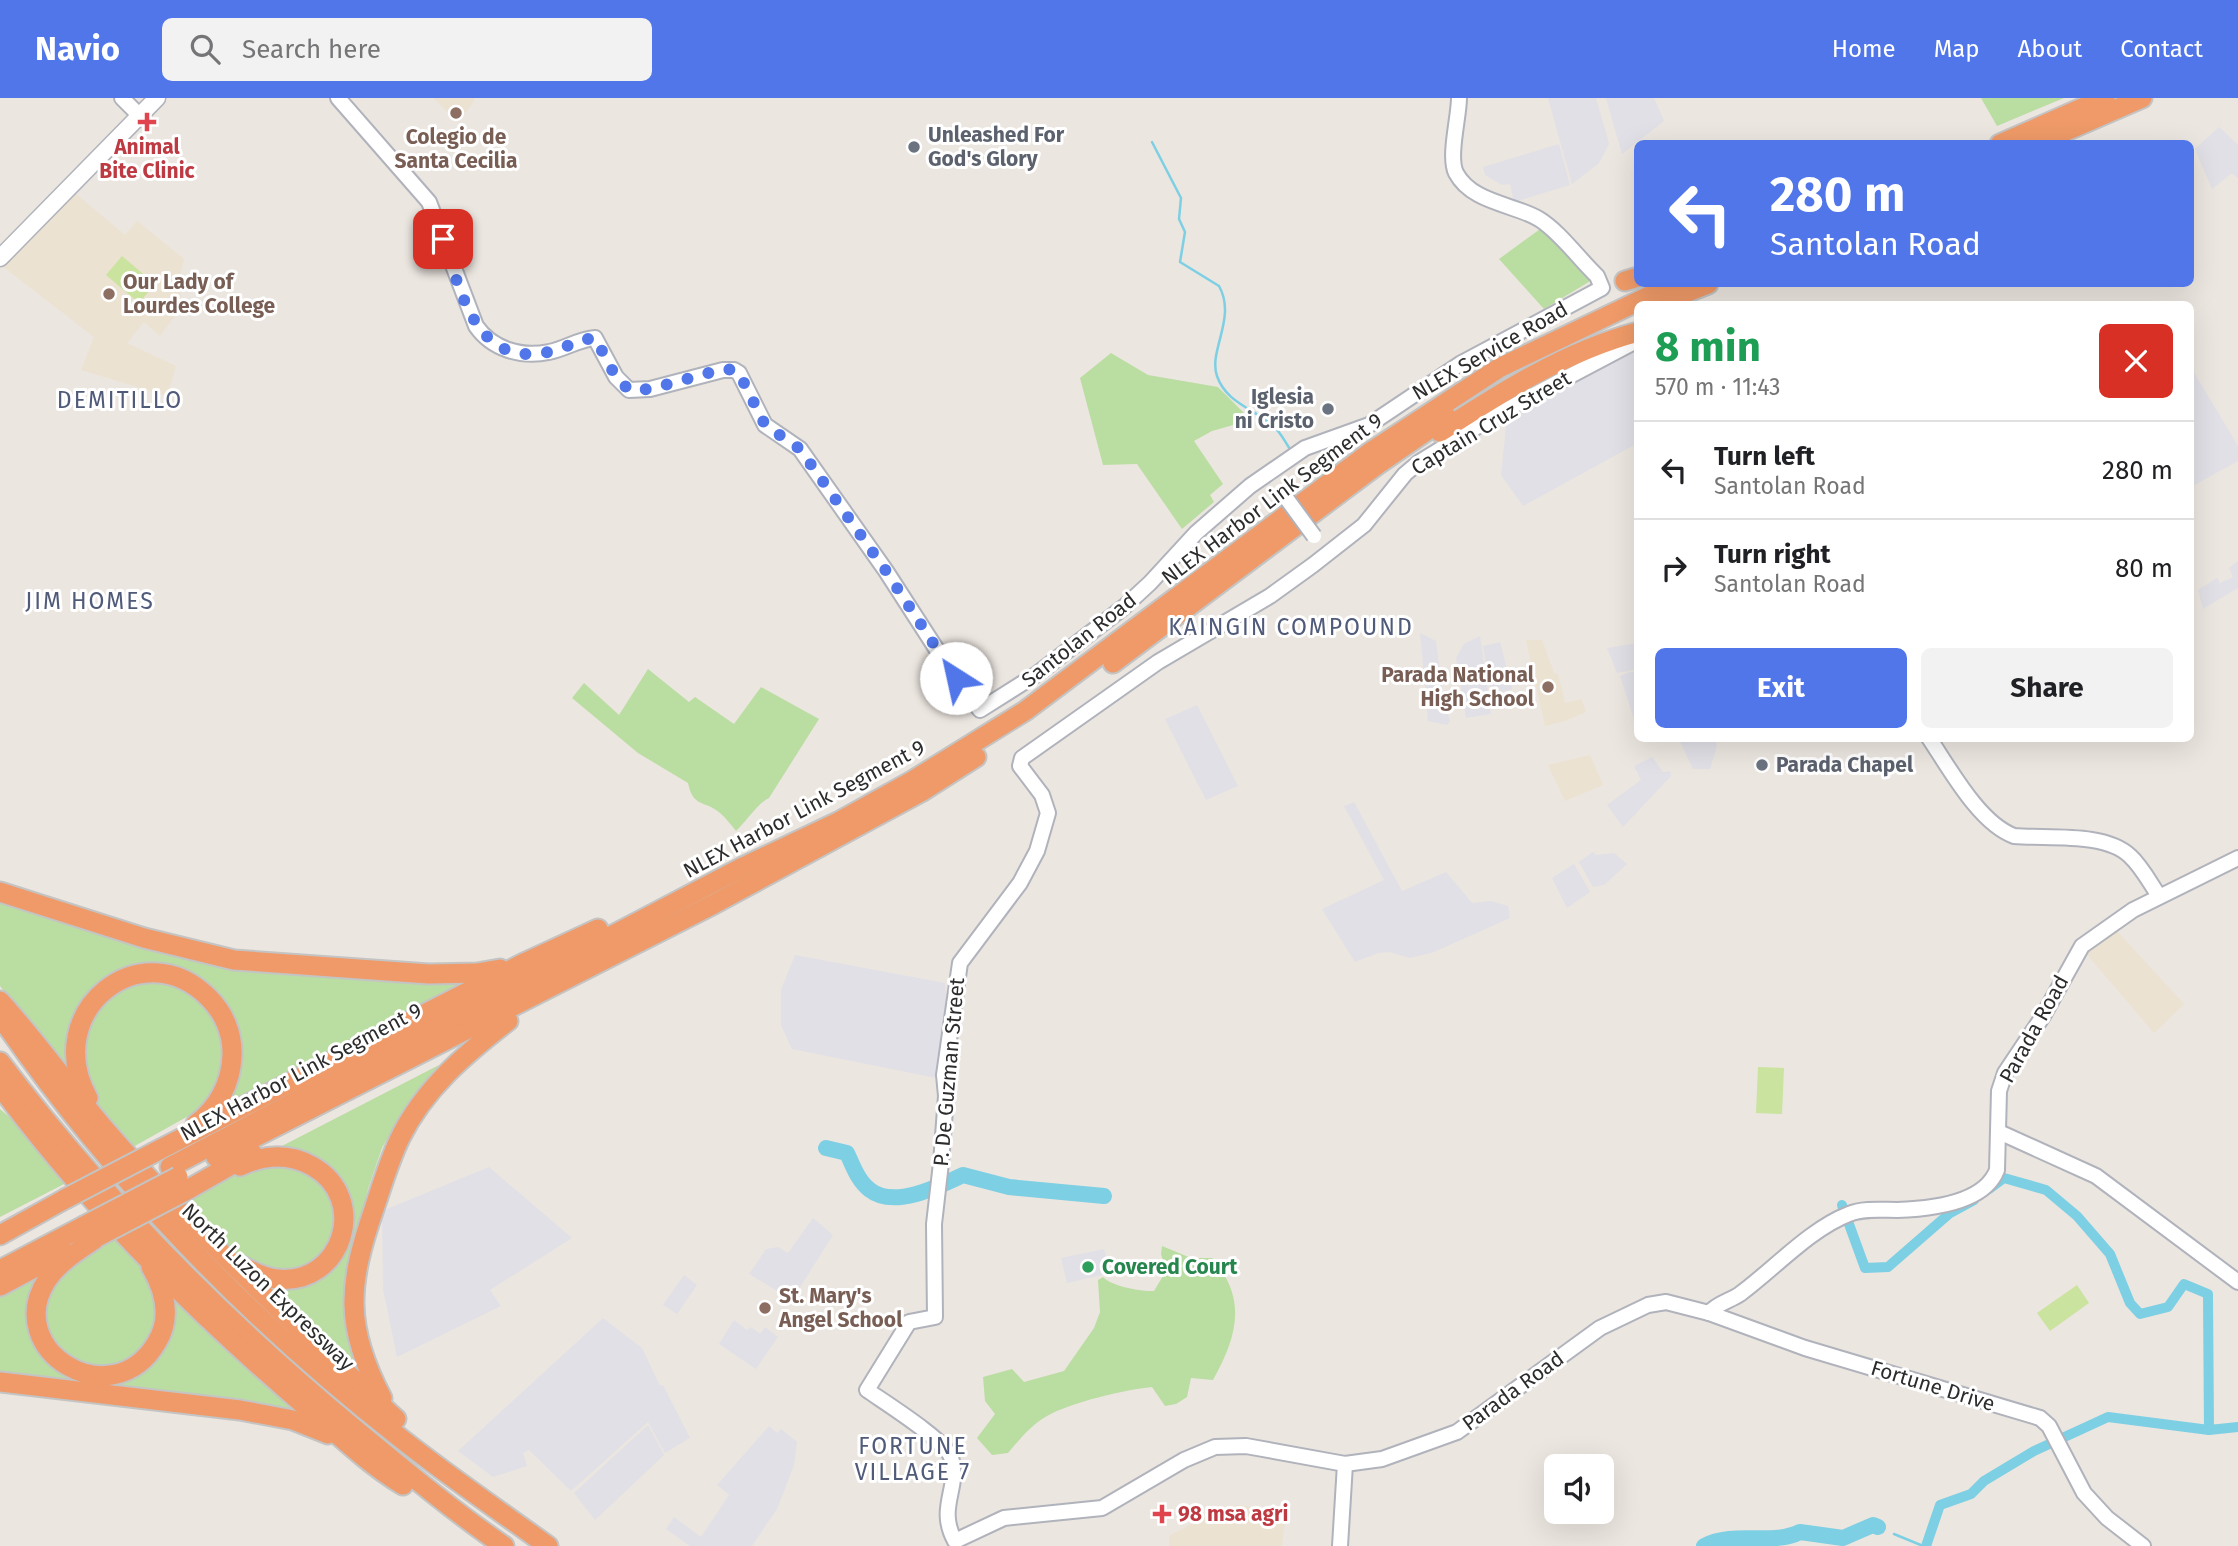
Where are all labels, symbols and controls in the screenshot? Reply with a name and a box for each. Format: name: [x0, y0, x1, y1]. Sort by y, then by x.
search box: [162, 18, 652, 81]
text: Navio: [35, 29, 120, 69]
icon: search: [186, 30, 224, 68]
text: Search here: [242, 34, 381, 65]
text: Home: [1832, 35, 1896, 63]
text: Map: [1934, 35, 1980, 63]
text: About: [2018, 35, 2082, 63]
text: Contact: [2120, 35, 2203, 63]
marker: Colegio de Santa Cecilia: [448, 105, 464, 121]
marker: Animal Bite Clinic: [137, 112, 157, 132]
place label: Unleashed For God's Glory: [928, 122, 1065, 172]
place label: Colegio de Santa Cecilia: [395, 124, 517, 174]
place label: Animal Bite Clinic: [99, 134, 195, 184]
marker: Unleashed For God's Glory: [906, 139, 922, 155]
text: 280 m: [1770, 165, 1906, 224]
icon: left: [1655, 168, 1746, 259]
pin: [413, 209, 473, 269]
icon: arrive: [424, 220, 462, 258]
text: Santolan Road: [1770, 225, 1981, 263]
place label: Our Lady of Lourdes College: [123, 269, 276, 319]
marker: Our Lady of Lourdes College: [101, 286, 117, 302]
street label: NLEX Service Road: [1408, 296, 1572, 406]
text: 8 min: [1655, 322, 1761, 372]
button: close: [2099, 324, 2173, 398]
street label: Captain Cruz Street: [1406, 365, 1576, 481]
text: 570 m · 11:43: [1655, 373, 1781, 401]
place label: Iglesia ni Cristo: [1235, 384, 1314, 434]
district label: DEMITILLO: [57, 386, 183, 414]
marker: Iglesia ni Cristo: [1320, 401, 1336, 417]
street label: NLEX Harbor Link Segment 9: [1156, 407, 1388, 591]
text: Turn left: [1714, 441, 1815, 472]
icon: left: [1655, 451, 1693, 489]
text: 280 m: [2102, 455, 2173, 486]
text: Santolan Road: [1714, 472, 1866, 500]
text: Turn right: [1714, 539, 1831, 570]
icon: right: [1655, 549, 1693, 587]
text: 80 m: [2115, 553, 2173, 584]
text: Santolan Road: [1714, 570, 1866, 598]
district label: JIM HOMES: [25, 587, 155, 615]
street label: Santolan Road: [1016, 587, 1142, 693]
district label: KAINGIN COMPOUND: [1168, 613, 1414, 641]
position arrow: [919, 641, 993, 715]
button: Exit: [1655, 648, 1907, 728]
button: Share: [1921, 648, 2173, 728]
place label: Parada National High School: [1381, 662, 1535, 712]
marker: Parada National High School: [1540, 679, 1556, 695]
street label: NLEX Harbor Link Segment 9: [679, 734, 929, 884]
place label: Parada Chapel: [1776, 752, 1914, 778]
marker: Parada Chapel: [1754, 757, 1770, 773]
street label: Parada Road: [1994, 971, 2074, 1087]
street label: P. De Guzman Street: [928, 976, 970, 1168]
street label: NLEX Harbor Link Segment 9: [176, 997, 426, 1147]
street label: North Luzon Expressway: [176, 1198, 360, 1377]
place label: Covered Court: [1102, 1254, 1238, 1280]
marker: Covered Court: [1080, 1259, 1096, 1275]
place label: St. Mary's Angel School: [778, 1283, 903, 1333]
marker: St. Mary's Angel School: [757, 1300, 773, 1316]
street label: Parada Road: [1457, 1345, 1569, 1437]
street label: Fortune Drive: [1868, 1355, 1998, 1417]
district label: FORTUNE VILLAGE 7: [855, 1432, 971, 1486]
map controls: [1544, 1454, 1614, 1524]
button: sound: [1544, 1454, 1614, 1524]
place label: 98 msa agri: [1178, 1501, 1288, 1527]
marker: 98 msa agri: [1152, 1504, 1172, 1524]

